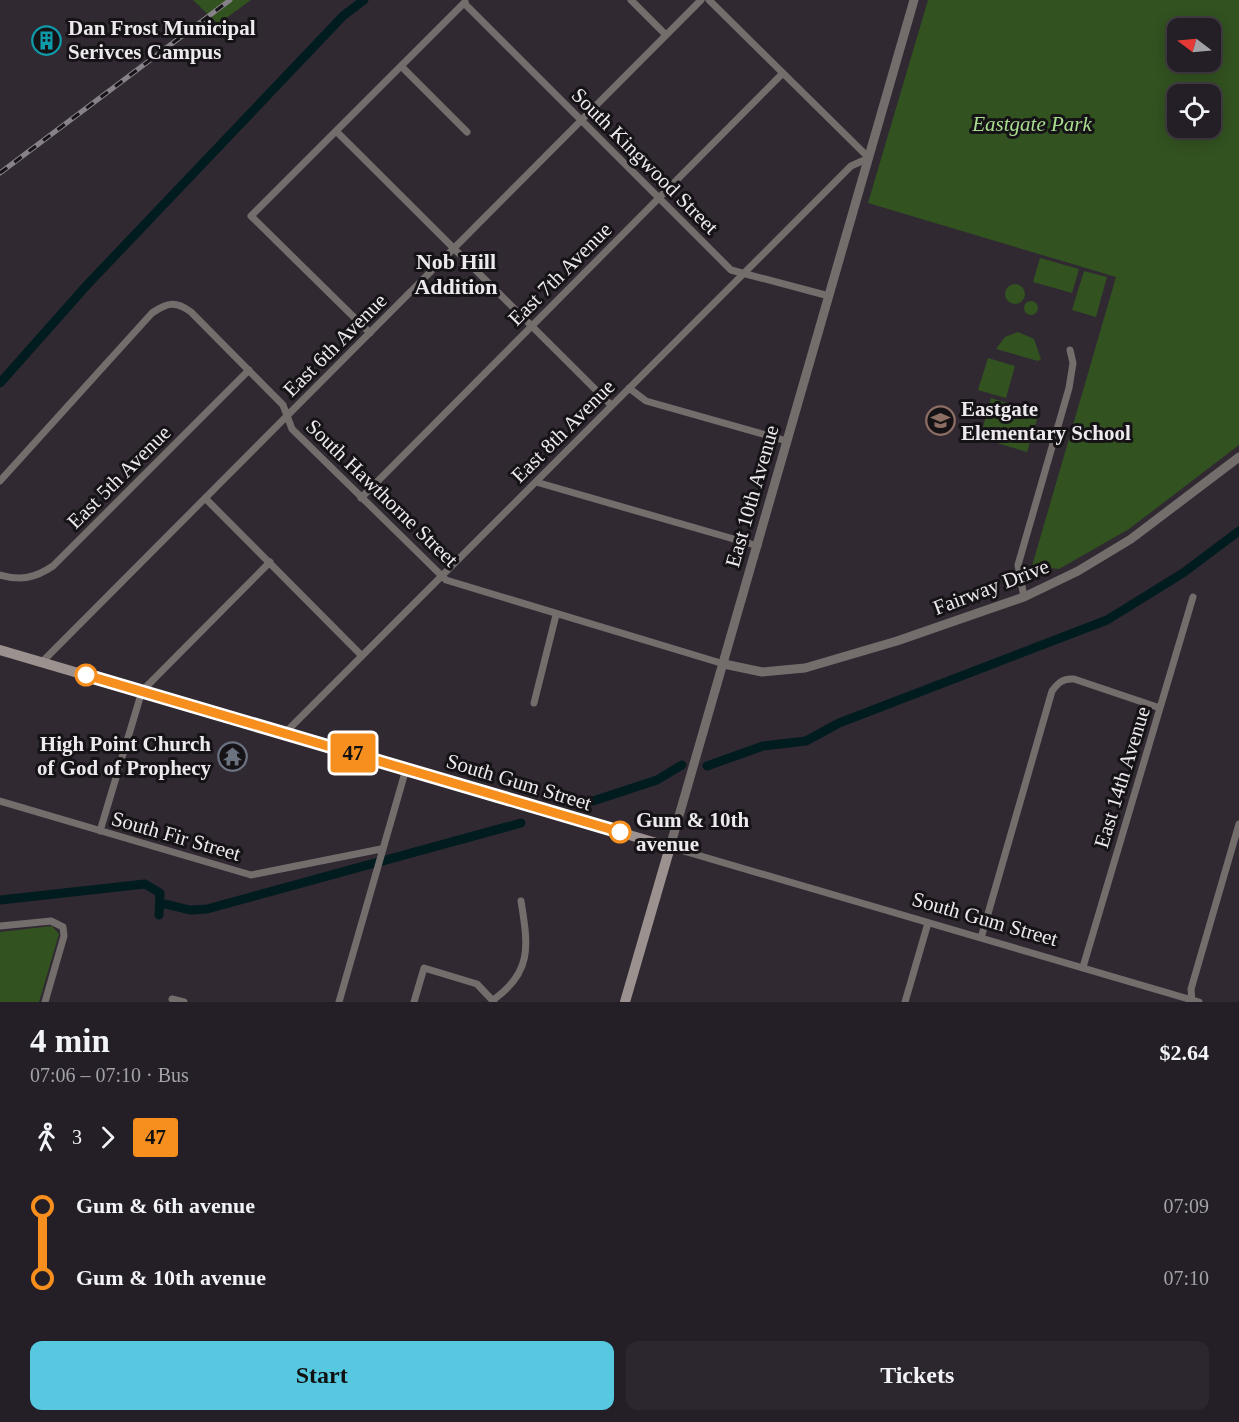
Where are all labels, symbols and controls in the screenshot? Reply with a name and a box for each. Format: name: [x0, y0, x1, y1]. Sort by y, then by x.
place label: Dan Frost Municipal Serivces Campus: [68, 16, 256, 64]
north arrow: [1167, 18, 1221, 72]
map controls: [1167, 18, 1221, 138]
building icon: Dan Frost Municipal Serivces Campus: [31, 24, 63, 56]
street label: South Kingwood Street: [567, 83, 723, 239]
button: locate: [1167, 84, 1221, 138]
park label: Eastgate Park: [971, 112, 1092, 136]
street label: East 7th Avenue: [503, 217, 617, 331]
district label: Nob Hill Addition: [414, 249, 498, 299]
street label: East 6th Avenue: [278, 288, 392, 402]
street label: East 8th Avenue: [506, 374, 620, 488]
place label: Eastgate Elementary School: [961, 397, 1131, 445]
school or university icon: Eastgate Elementary School: [924, 405, 956, 437]
street label: South Hawthorne Street: [301, 414, 463, 572]
street label: East 5th Avenue: [62, 420, 176, 534]
street label: East 10th Avenue: [720, 422, 784, 570]
street label: Fairway Drive: [930, 554, 1052, 620]
unlabelled marker: [75, 664, 97, 686]
street label: East 14th Avenue: [1089, 703, 1155, 851]
place label: High Point Church of God of Prophecy: [37, 732, 211, 780]
line badge: 47: [326, 734, 380, 772]
temple icon: High Point Church of God of Prophecy: [216, 740, 248, 772]
text: 47: [343, 741, 364, 765]
street label: South Gum Street: [444, 749, 595, 816]
street label: South Fir Street: [109, 806, 243, 866]
place label: Gum & 10th avenue: [636, 808, 749, 856]
marker: Gum & 10th avenue: [609, 821, 631, 843]
street label: South Gum Street: [909, 887, 1061, 951]
text: 4 min: [30, 1023, 110, 1059]
text: $2.64: [1160, 1040, 1209, 1065]
text: 07:06 – 07:10 · Bus: [30, 1064, 189, 1086]
icon: walk: [30, 1121, 63, 1154]
icon: forward: [91, 1121, 124, 1154]
text: 47: [145, 1125, 166, 1149]
text: 3: [72, 1126, 82, 1148]
text: Gum & 6th avenue: [76, 1193, 255, 1218]
text: 07:09: [1163, 1195, 1209, 1217]
text: Gum & 10th avenue: [76, 1265, 266, 1290]
text: 07:10: [1163, 1267, 1209, 1289]
button: Start: [30, 1341, 614, 1410]
button: Tickets: [626, 1341, 1209, 1410]

